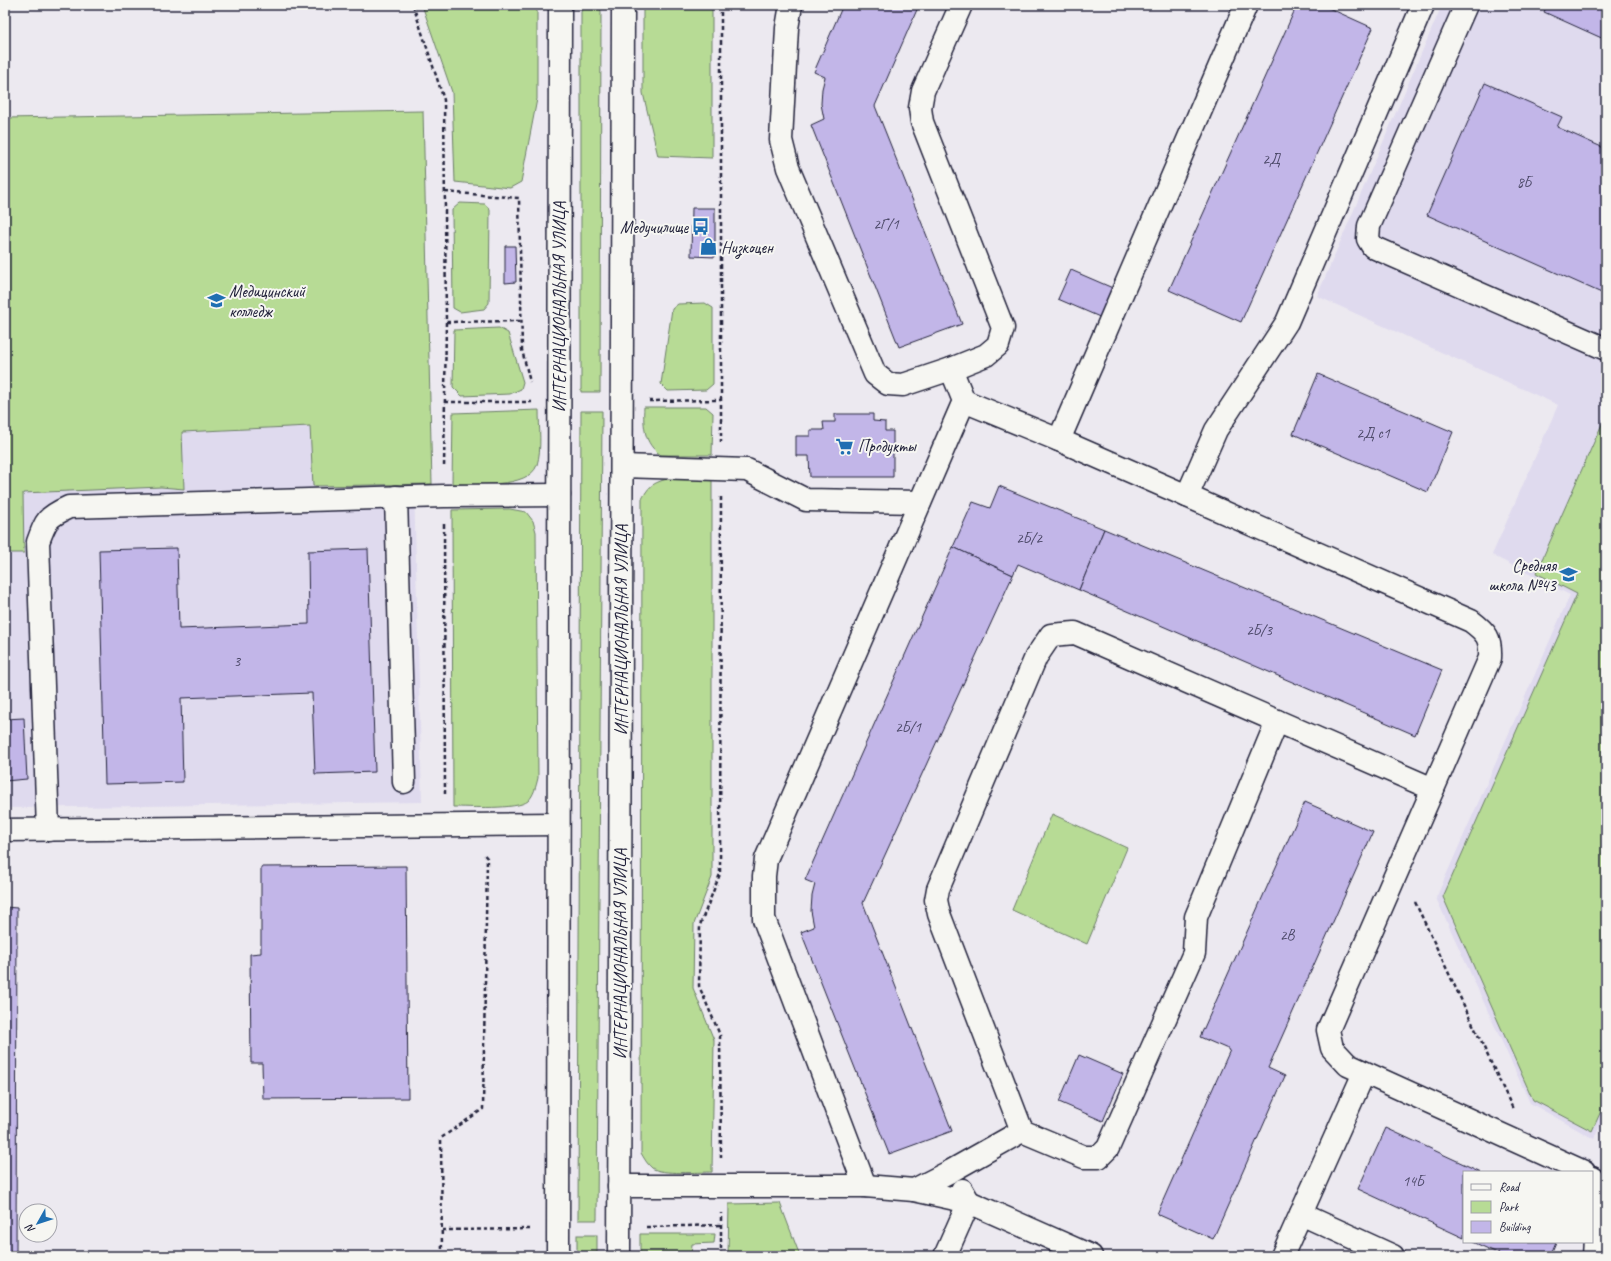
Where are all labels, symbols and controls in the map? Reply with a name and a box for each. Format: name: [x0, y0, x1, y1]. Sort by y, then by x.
house number: 2Д: [1262, 150, 1281, 169]
house number: 8Б: [1517, 173, 1534, 192]
street label: ИНТЕРНАЦИОНАЛЬНАЯ УЛИЦА: [549, 201, 570, 412]
house number: 2Г/1: [873, 215, 900, 234]
place label: Медучилище: [620, 217, 689, 238]
bus stop icon: Медучилище: [691, 217, 711, 237]
shop icon: Низкоцен: [698, 237, 718, 257]
place label: Низкоцен: [721, 237, 774, 259]
place label: Медицинский колледж: [229, 281, 306, 322]
school or university icon: Медицинский колледж: [206, 291, 226, 311]
house number: 2Д с1: [1356, 424, 1391, 443]
supermarket icon: Продукты: [835, 436, 855, 456]
place label: Продукты: [858, 436, 918, 457]
street label: ИНТЕРНАЦИОНАЛЬНАЯ УЛИЦА: [611, 524, 632, 735]
house number: 2Б/2: [1016, 529, 1043, 548]
place label: Средняя школа №43: [1488, 555, 1557, 596]
school or university icon: Средняя школа №43: [1559, 565, 1579, 585]
house number: 2Б/3: [1246, 621, 1273, 640]
house number: 3: [234, 652, 242, 671]
house number: 2Б/1: [895, 718, 922, 737]
street label: ИНТЕРНАЦИОНАЛЬНАЯ УЛИЦА: [610, 848, 631, 1059]
house number: 2В: [1280, 926, 1296, 945]
legend: [1463, 1171, 1593, 1243]
house number: 14Б: [1402, 1172, 1426, 1191]
text: Road: [1499, 1179, 1521, 1195]
text: Park: [1499, 1199, 1520, 1215]
north arrow: [18, 1203, 58, 1243]
text: Building: [1499, 1219, 1531, 1235]
text: N: [21, 1221, 38, 1236]

